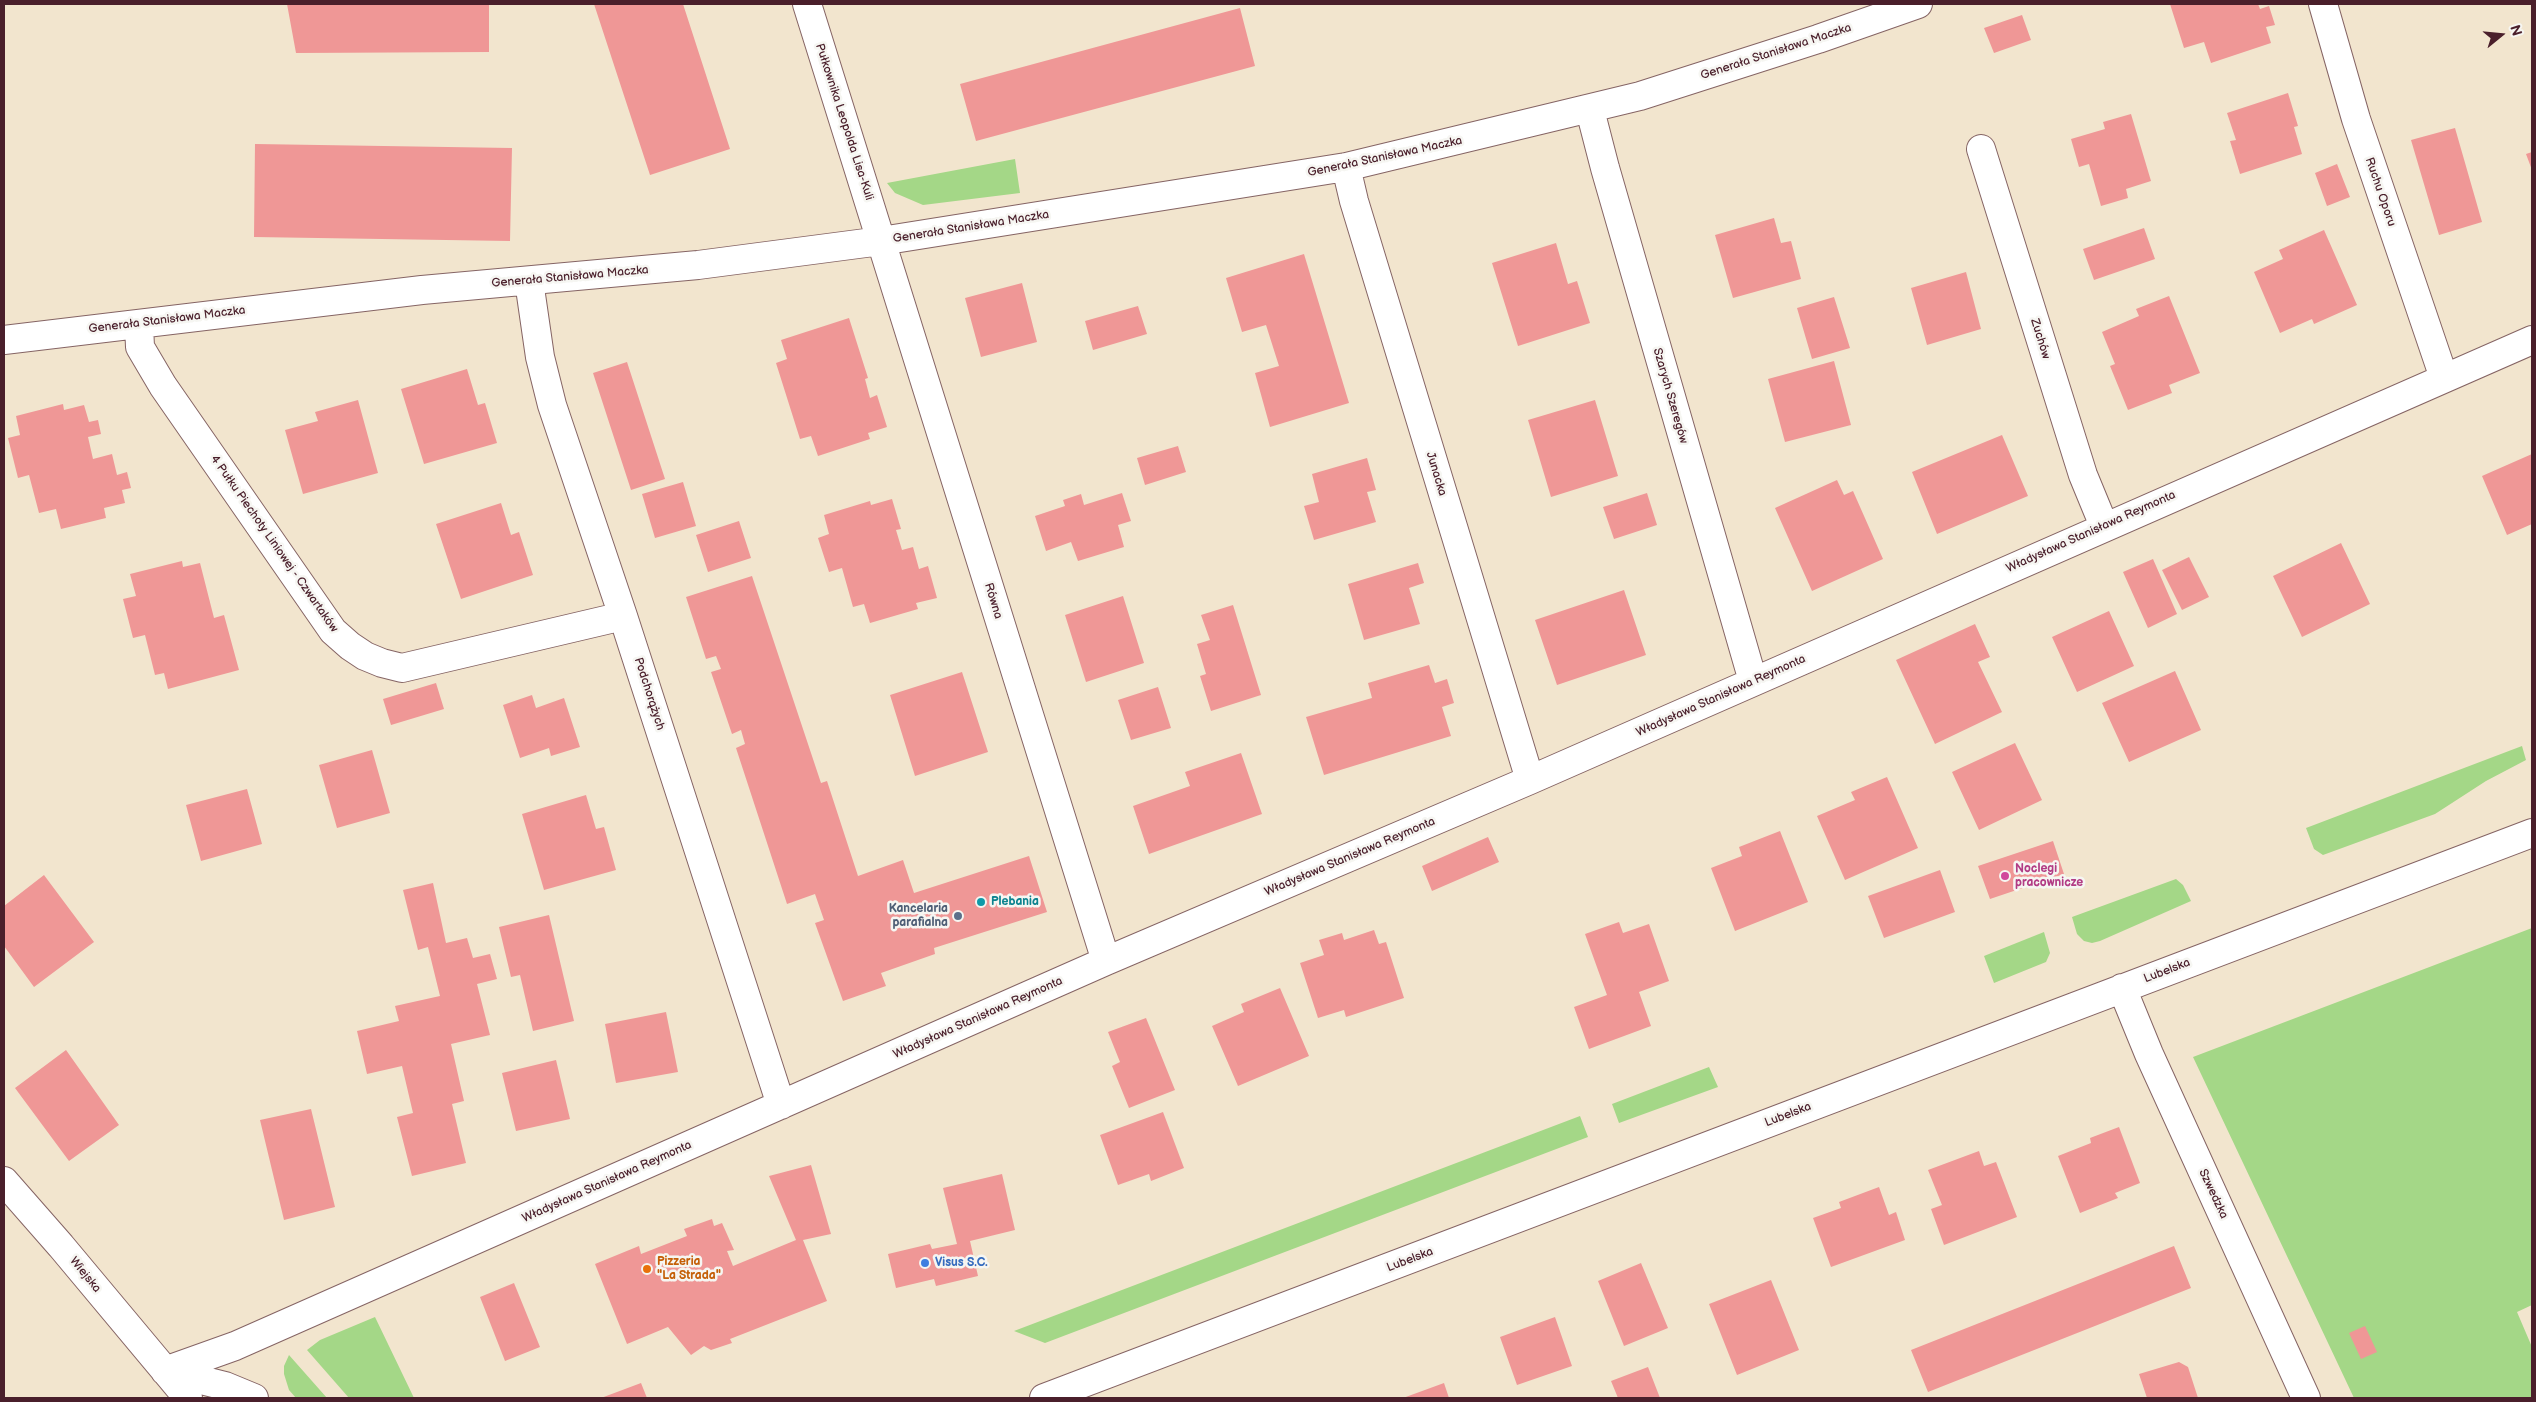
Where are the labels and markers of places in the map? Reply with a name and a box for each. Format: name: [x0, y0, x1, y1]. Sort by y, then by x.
place label: Noclegi pracownicze: [2015, 862, 2083, 890]
marker: Noclegi pracownicze: [1999, 870, 2011, 882]
place label: Plebania: [991, 895, 1039, 909]
marker: Plebania: [975, 896, 987, 908]
place label: Kancelaria parafialna: [889, 902, 948, 930]
marker: Kancelaria parafialna: [952, 910, 964, 922]
place label: Pizzeria "La Strada": [657, 1255, 721, 1283]
place label: Visus S.C.: [935, 1256, 988, 1270]
marker: Visus S.C.: [919, 1257, 931, 1269]
marker: Pizzeria "La Strada": [641, 1263, 653, 1275]

